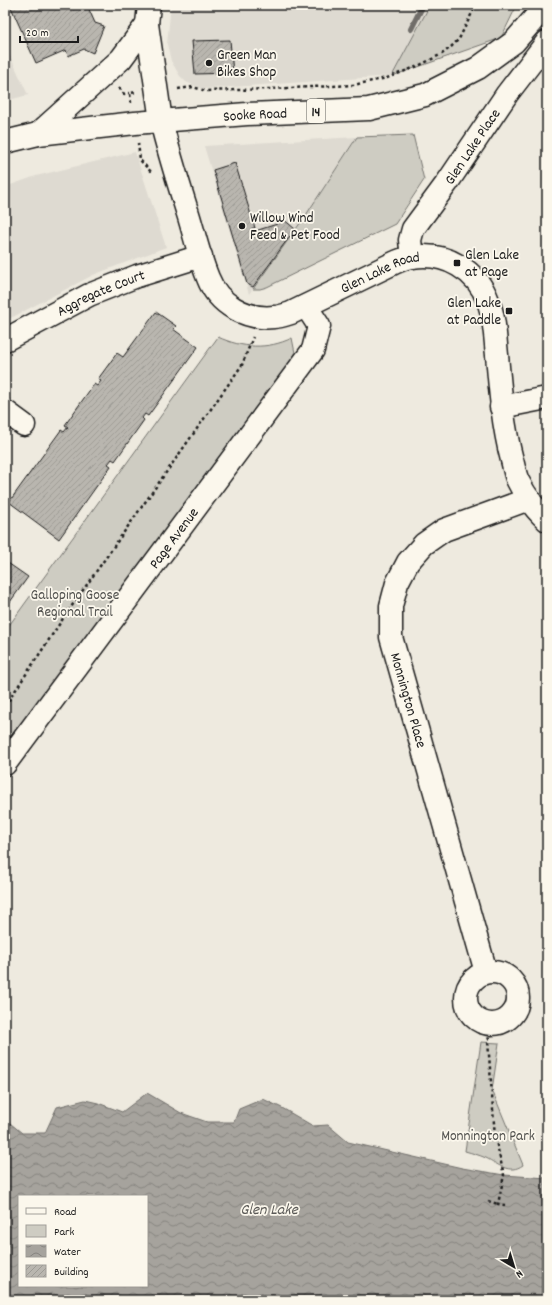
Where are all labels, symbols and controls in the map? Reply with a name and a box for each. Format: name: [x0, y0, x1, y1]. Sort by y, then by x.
scale bar: [20, 18, 78, 44]
text: 20 m: [26, 25, 49, 42]
place label: Green Man Bikes Shop: [217, 45, 277, 84]
marker: Green Man Bikes Shop: [204, 58, 214, 68]
road number: 14: [307, 99, 325, 123]
street label: Sooke Road: [222, 103, 288, 129]
street label: Glen Lake Place: [440, 105, 507, 190]
place label: Willow Wind Feed & Pet Food: [250, 208, 340, 247]
marker: Willow Wind Feed & Pet Food: [237, 221, 247, 231]
place label: Glen Lake at Page: [465, 245, 519, 284]
street label: Glen Lake Road: [337, 247, 421, 300]
marker: Glen Lake at Page: [452, 258, 462, 268]
street label: Aggregate Court: [53, 265, 148, 323]
place label: Glen Lake at Paddle: [447, 293, 501, 332]
marker: Glen Lake at Paddle: [504, 306, 514, 316]
street label: Page Avenue: [145, 503, 205, 574]
park label: Galloping Goose Regional Trail: [31, 585, 120, 624]
street label: Monnington Place: [383, 650, 431, 751]
park label: Monnington Park: [441, 1126, 535, 1148]
legend: [18, 1195, 148, 1287]
water label: Glen Lake: [240, 1199, 299, 1222]
text: Road: [54, 1204, 76, 1221]
text: Park: [54, 1224, 75, 1241]
text: Water: [54, 1244, 81, 1261]
north arrow: [494, 1247, 534, 1287]
text: Building: [54, 1264, 89, 1281]
text: N: [511, 1265, 526, 1282]

